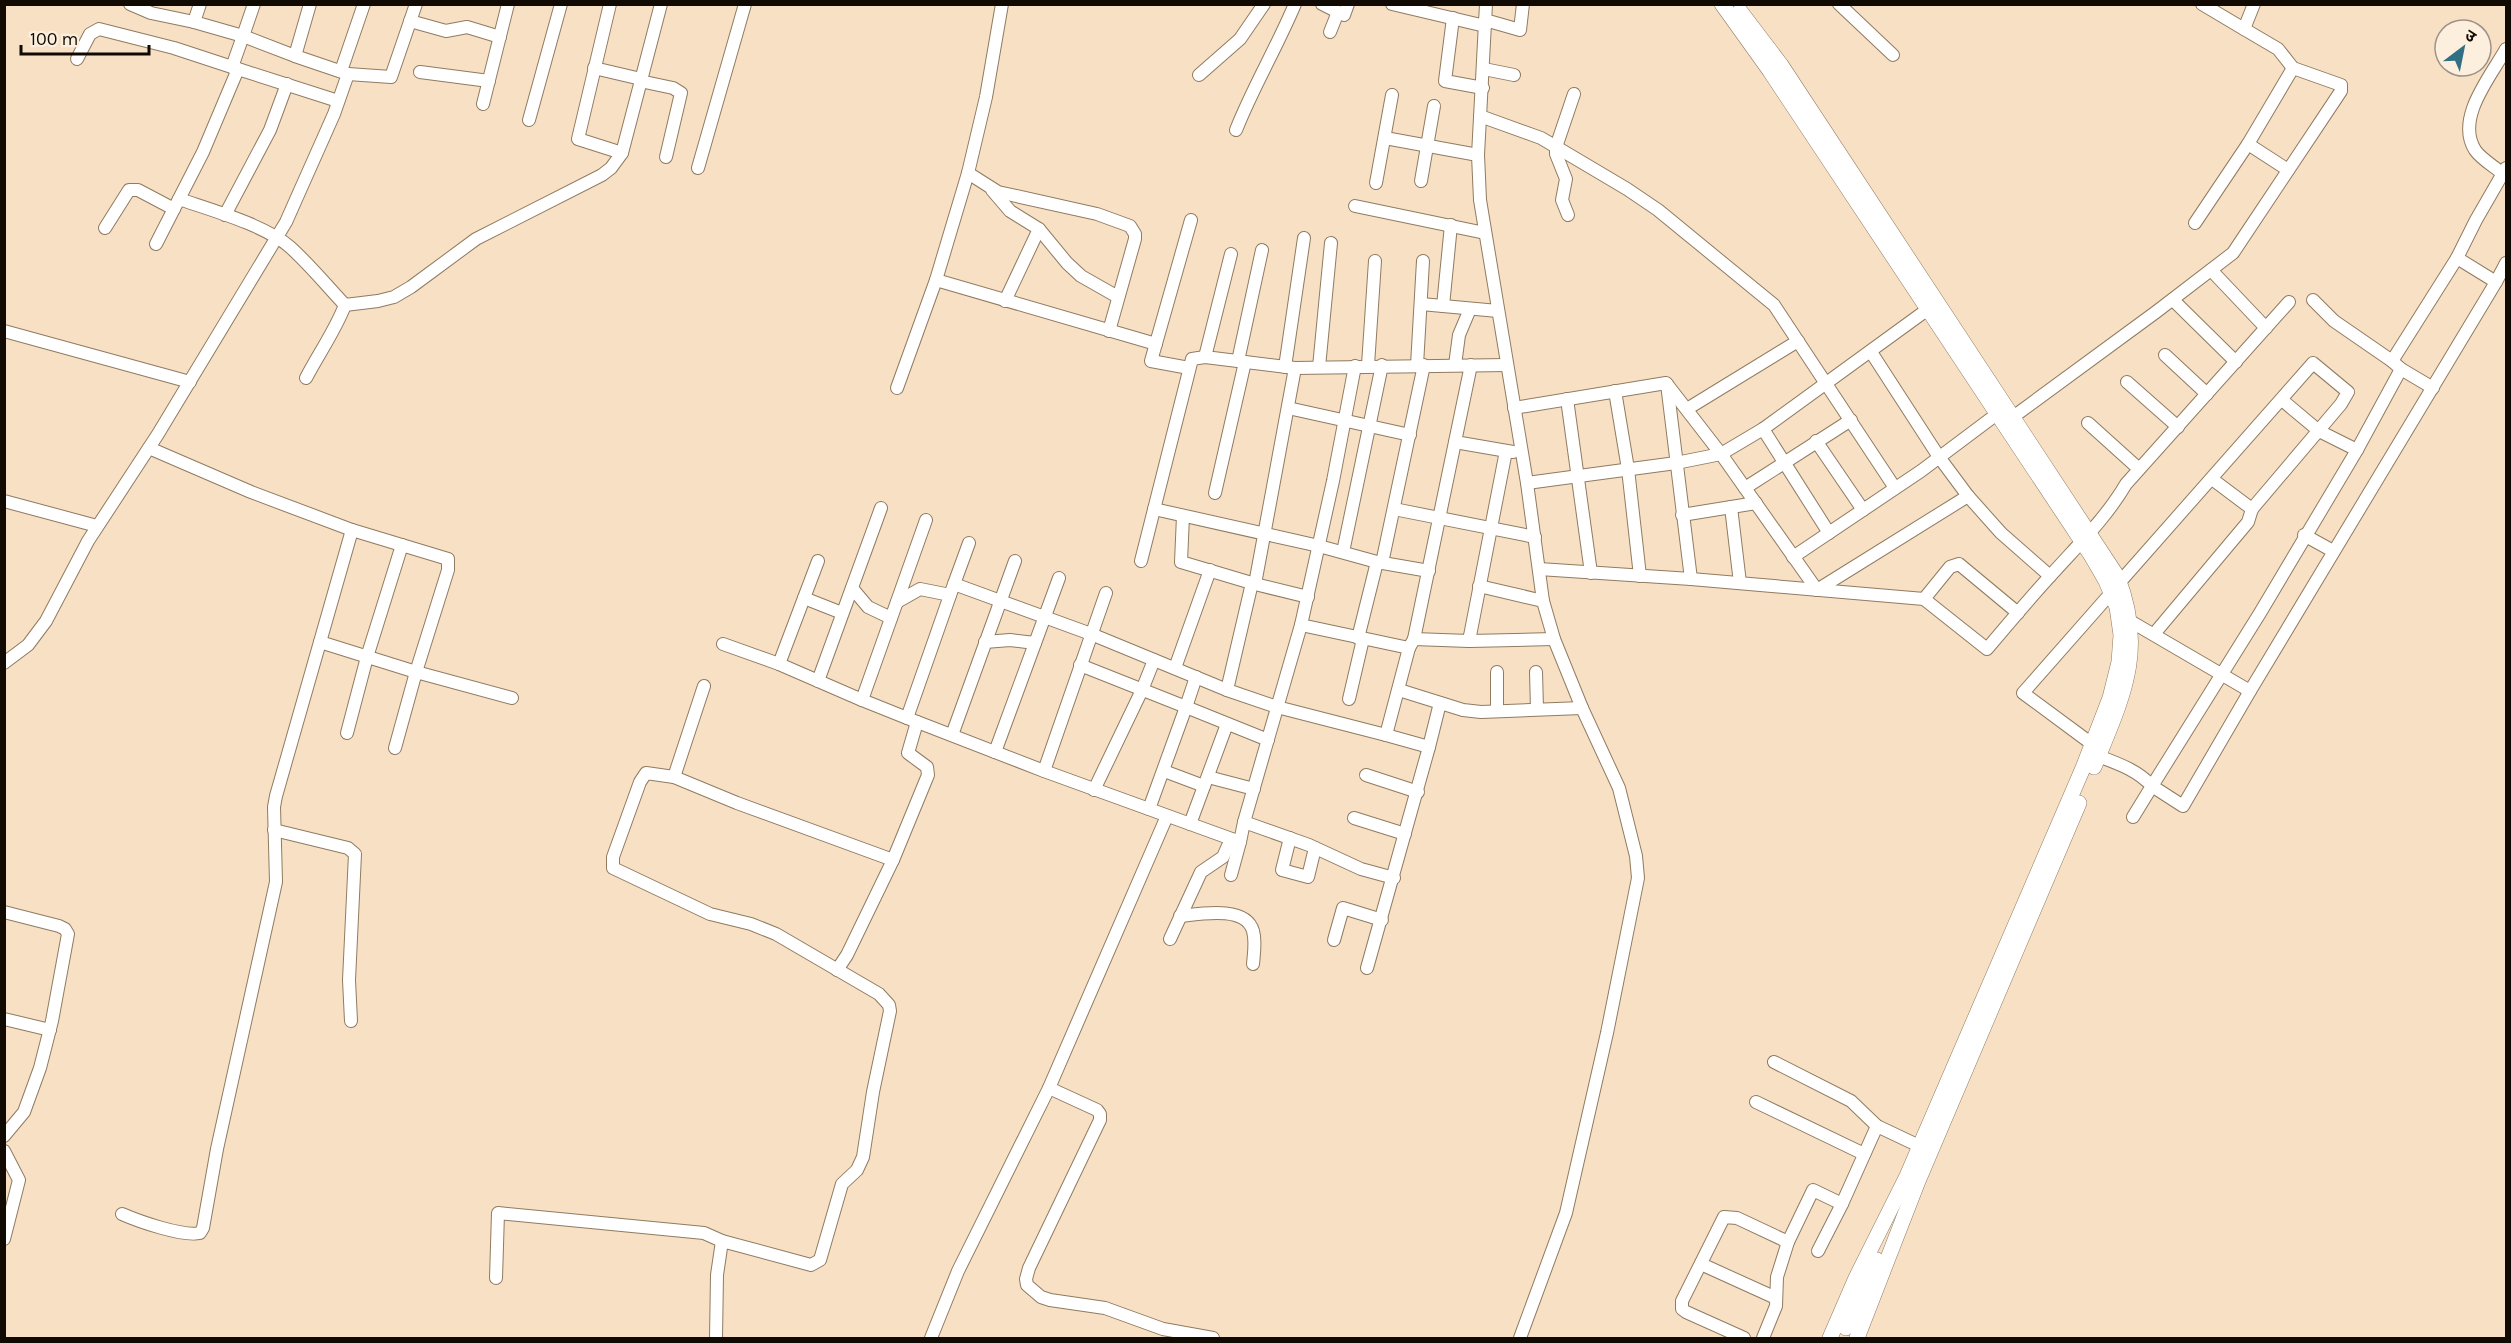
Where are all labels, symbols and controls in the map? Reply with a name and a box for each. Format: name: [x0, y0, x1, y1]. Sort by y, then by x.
scale bar: [21, 18, 148, 56]
north arrow: [2433, 18, 2493, 78]
text: उ: [2462, 25, 2480, 47]
text: 100 m: [30, 28, 78, 50]

